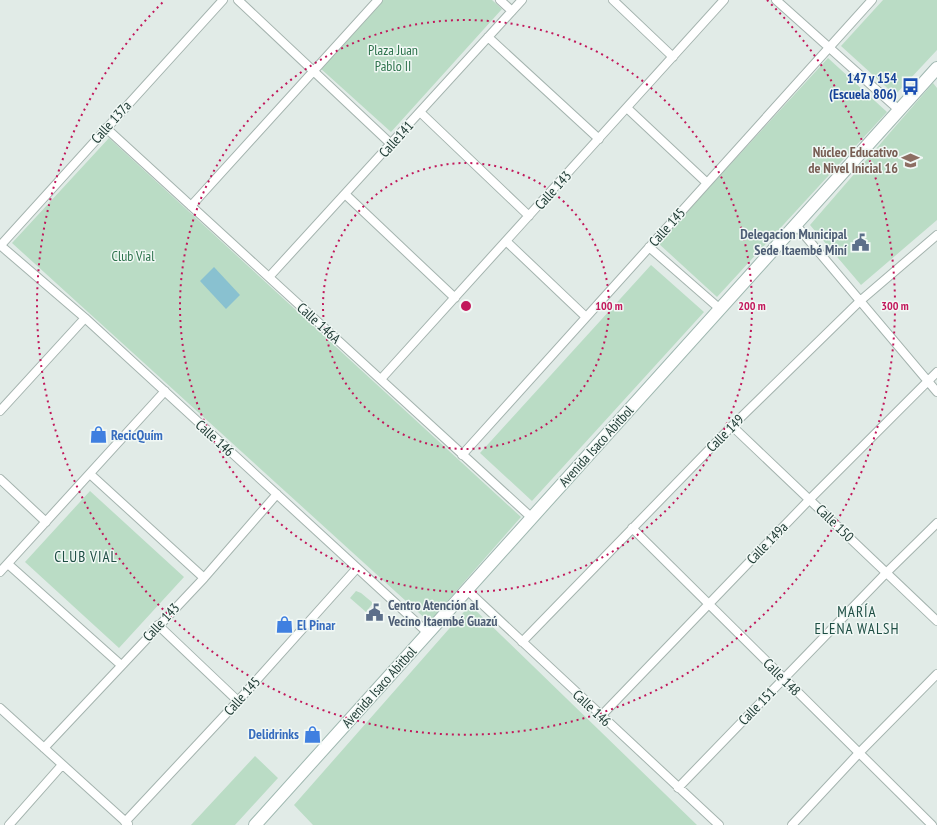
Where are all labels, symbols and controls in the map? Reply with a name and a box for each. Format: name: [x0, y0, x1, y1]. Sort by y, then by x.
park label: Plaza Juan Pablo II: [368, 41, 418, 75]
place label: 147 y 154 (Escuela 806): [829, 69, 897, 103]
bus stop icon: 147 y 154 (Escuela 806): [900, 76, 920, 96]
street label: Calle 137a: [87, 97, 135, 147]
street label: Calle141: [375, 117, 417, 161]
place label: Núcleo Educativo de Nivel Inicial 16: [808, 143, 898, 177]
school or university icon: Núcleo Educativo de Nivel Inicial 16: [901, 150, 921, 170]
street label: Calle 143: [531, 167, 575, 213]
street label: Calle 145: [645, 204, 689, 250]
place label: Delegacion Municipal Sede Itaembé Miní: [740, 225, 848, 259]
public building icon: Delegacion Municipal Sede Itaembé Miní: [850, 232, 870, 252]
park label: Club Vial: [112, 247, 155, 265]
text: 100 m: [595, 298, 623, 313]
text: 200 m: [738, 298, 766, 313]
text: 300 m: [881, 298, 909, 313]
street label: Calle 146A: [293, 299, 345, 348]
centre of rings: [459, 299, 473, 313]
street label: Avenida Isaco Abitbol: [555, 401, 638, 490]
street label: Calle 149: [702, 410, 748, 456]
street label: Calle 146: [192, 416, 238, 460]
shop icon: RecicQuím: [88, 425, 108, 445]
place label: RecicQuím: [111, 426, 163, 444]
street label: Calle 150: [812, 501, 858, 545]
street label: Calle 149a: [743, 518, 791, 568]
district label: CLUB VIAL: [54, 547, 118, 566]
place label: Centro Atención al Vecino Itaembé Guazú: [387, 596, 498, 630]
street label: Calle 143: [139, 599, 183, 645]
district label: MARÍA ELENA WALSH: [814, 602, 900, 638]
public building icon: Centro Atención al Vecino Itaembé Guazú: [365, 603, 385, 623]
shop icon: El Pinar: [274, 615, 294, 635]
place label: El Pinar: [297, 616, 336, 634]
street label: Avenida Isaco Abitbol: [338, 642, 421, 731]
street label: Calle 148: [759, 654, 805, 700]
street label: Calle 145: [220, 673, 264, 719]
street label: Calle 151: [735, 683, 779, 729]
street label: Calle 146: [569, 686, 615, 730]
shop icon: Delidrinks: [302, 724, 322, 744]
place label: Delidrinks: [249, 725, 299, 743]

